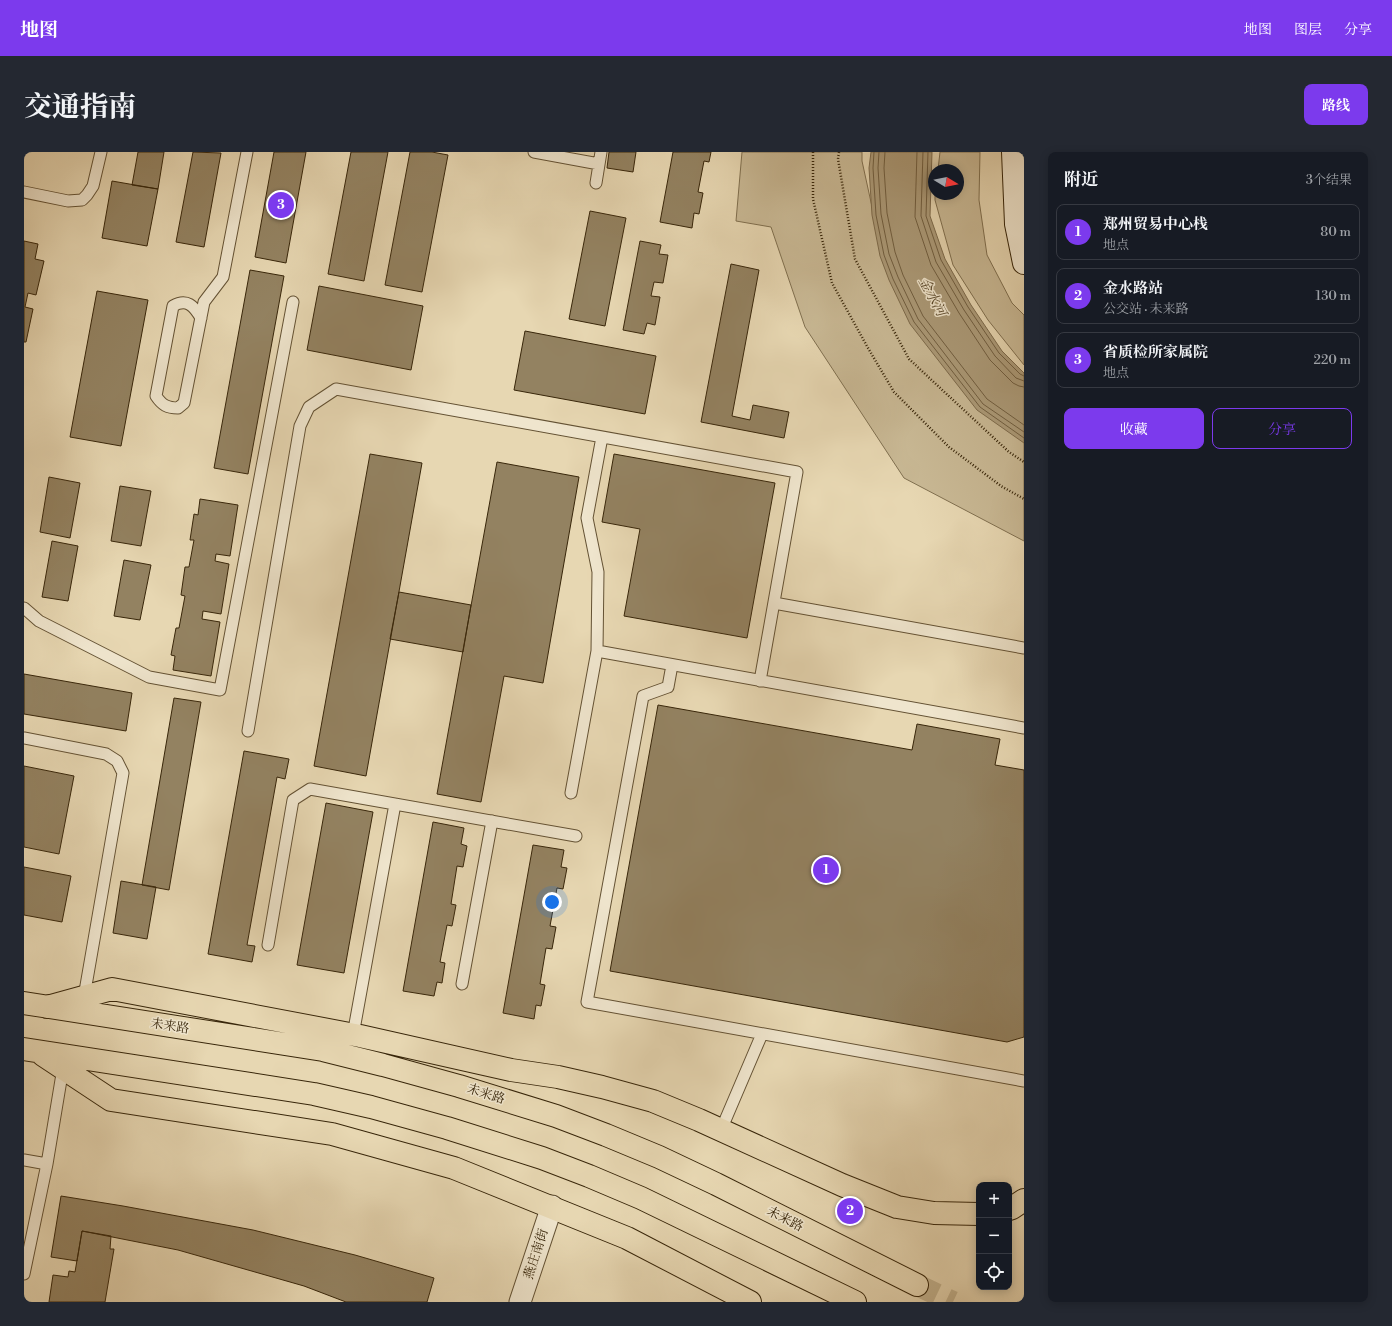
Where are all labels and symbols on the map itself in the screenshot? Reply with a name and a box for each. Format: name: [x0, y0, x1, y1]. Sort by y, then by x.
north arrow: [928, 164, 964, 200]
pin: 3: [268, 190, 294, 220]
water label: 金水河: [914, 274, 951, 322]
pin: 1: [813, 855, 839, 885]
your location: [542, 892, 562, 912]
street label: 未来路: [149, 1015, 191, 1037]
street label: 未来路: [465, 1081, 507, 1107]
pin: 2: [837, 1196, 863, 1226]
street label: 未来路: [764, 1203, 806, 1235]
street label: 燕庄南街: [520, 1227, 552, 1281]

